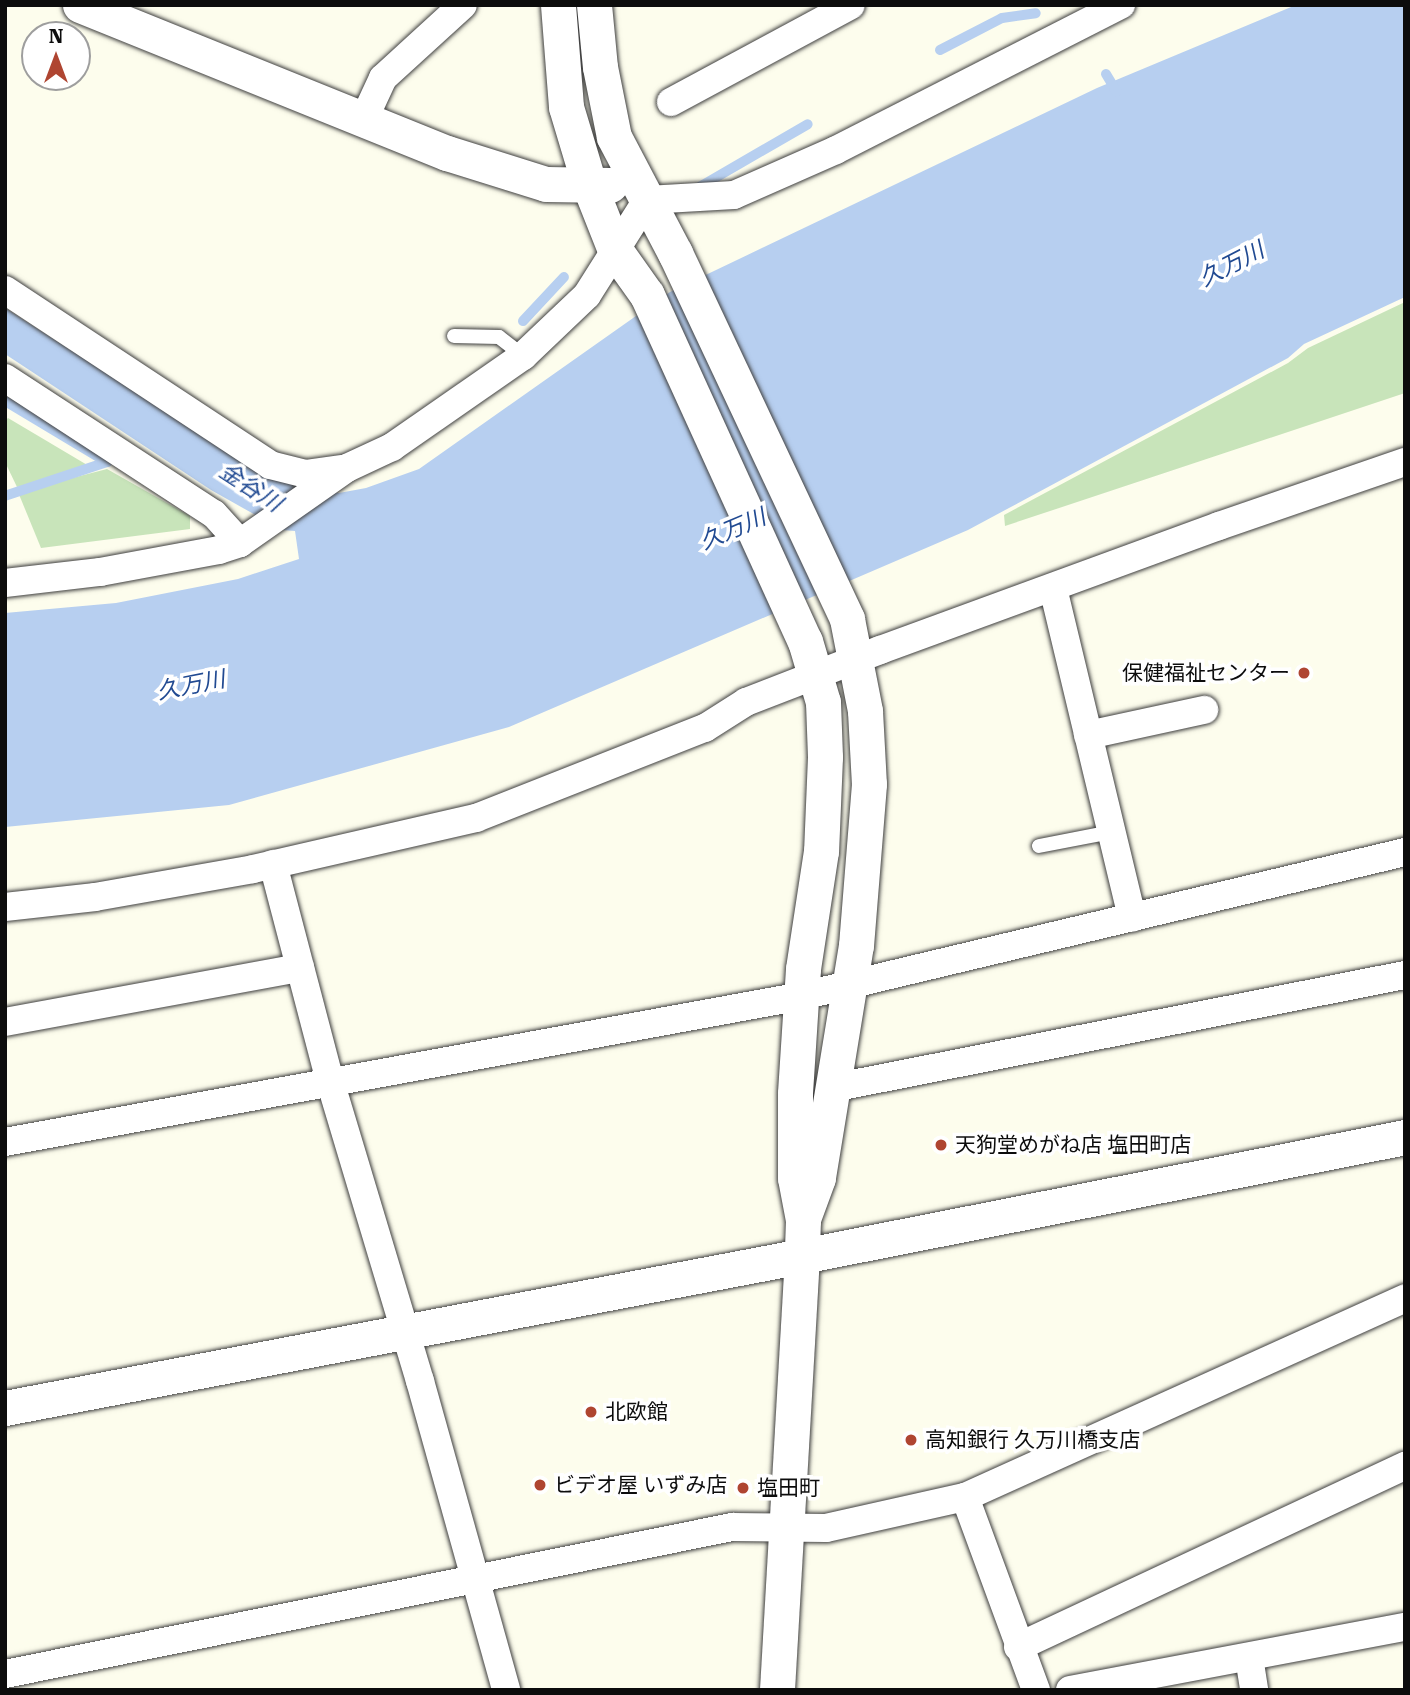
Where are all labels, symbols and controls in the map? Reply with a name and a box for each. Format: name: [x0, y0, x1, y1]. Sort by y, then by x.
north arrow: [21, 21, 91, 91]
text: N: [49, 25, 63, 48]
water label: 久万川: [1195, 237, 1269, 293]
water label: 金谷川: [214, 458, 286, 518]
water label: 久万川: [696, 504, 770, 556]
place label: 保健福祉センター: [1122, 660, 1290, 686]
marker: 保健福祉センター: [1296, 665, 1312, 681]
water label: 久万川: [155, 666, 227, 706]
place label: 天狗堂めがね店 塩田町店: [955, 1132, 1191, 1158]
marker: 天狗堂めがね店 塩田町店: [933, 1137, 949, 1153]
place label: 北欧館: [605, 1399, 668, 1425]
marker: 北欧館: [583, 1404, 599, 1420]
place label: 高知銀行 久万川橋支店: [925, 1427, 1140, 1453]
marker: 高知銀行 久万川橋支店: [903, 1432, 919, 1448]
place label: ビデオ屋 いずみ店: [554, 1472, 727, 1498]
place label: 塩田町: [757, 1475, 820, 1501]
marker: ビデオ屋 いずみ店: [532, 1477, 548, 1493]
marker: 塩田町: [735, 1480, 751, 1496]

